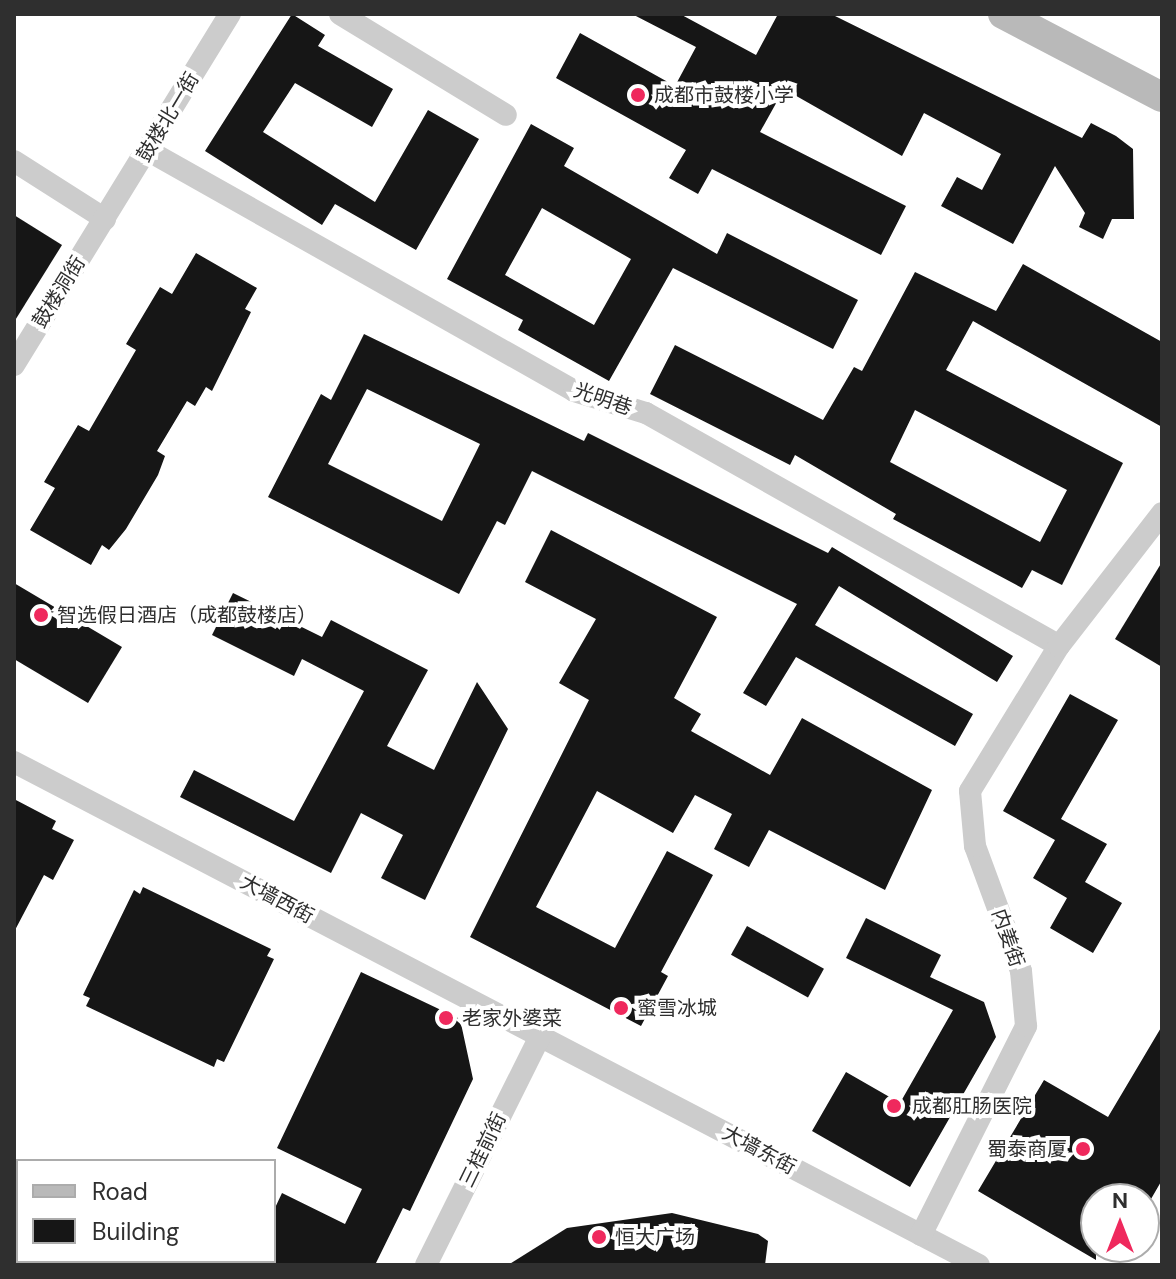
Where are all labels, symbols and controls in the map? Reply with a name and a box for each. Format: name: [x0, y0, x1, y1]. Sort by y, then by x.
street label: 鼓楼北一街: [132, 68, 204, 166]
place label: 成都市鼓楼小学: [654, 83, 794, 107]
marker: 成都市鼓楼小学: [629, 86, 647, 104]
street label: 鼓楼洞街: [28, 252, 90, 332]
street label: 光明巷: [571, 378, 635, 420]
place label: 智选假日酒店（成都鼓楼店）: [57, 603, 317, 627]
marker: 智选假日酒店（成都鼓楼店）: [32, 606, 50, 624]
street label: 大墙西街: [236, 870, 318, 928]
street label: 内姜街: [987, 906, 1029, 970]
place label: 蜜雪冰城: [637, 996, 717, 1020]
marker: 蜜雪冰城: [612, 999, 630, 1017]
place label: 老家外婆菜: [462, 1006, 562, 1030]
marker: 老家外婆菜: [437, 1009, 455, 1027]
place label: 成都肛肠医院: [912, 1094, 1032, 1118]
marker: 成都肛肠医院: [883, 1095, 905, 1117]
street label: 三桂前街: [455, 1109, 511, 1191]
street label: 大墙东街: [718, 1121, 800, 1179]
place label: 蜀泰商厦: [987, 1137, 1067, 1161]
marker: 蜀泰商厦: [1074, 1140, 1092, 1158]
legend: [16, 1159, 276, 1263]
text: Road: [92, 1176, 148, 1207]
north arrow: [1080, 1183, 1160, 1263]
text: N: [1112, 1186, 1128, 1215]
text: Building: [92, 1216, 179, 1247]
place label: 恒大广场: [615, 1225, 695, 1249]
marker: 恒大广场: [590, 1228, 608, 1246]

